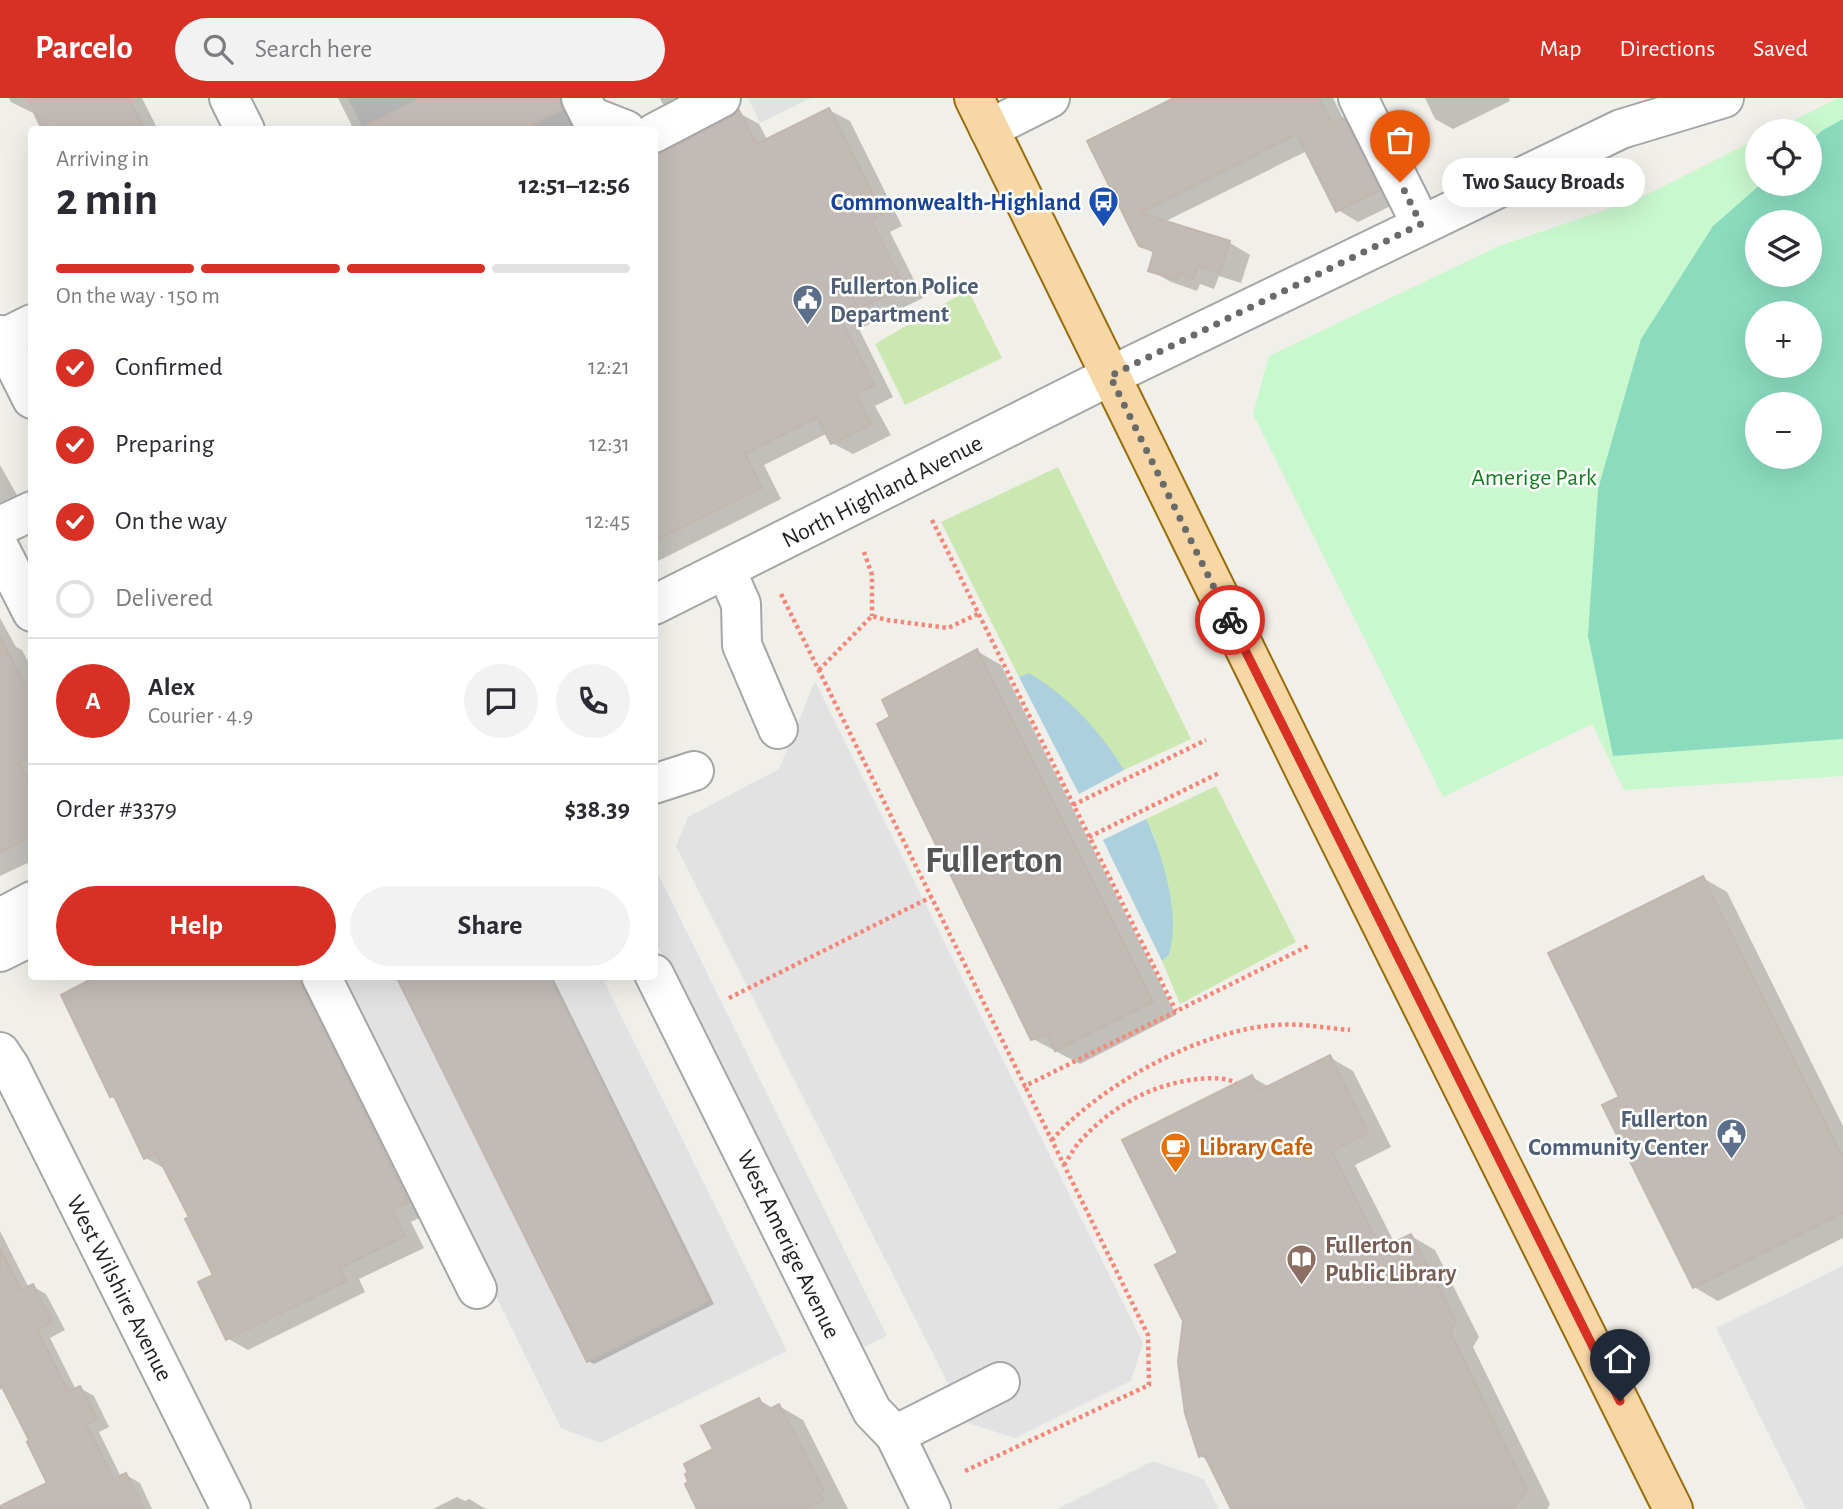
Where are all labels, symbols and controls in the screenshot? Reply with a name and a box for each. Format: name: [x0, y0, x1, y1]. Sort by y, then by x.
search box: [175, 18, 665, 81]
icon: search: [199, 30, 237, 68]
text: Parcelo: [35, 32, 133, 65]
text: Search here: [255, 36, 372, 62]
text: Map: [1539, 37, 1581, 61]
text: Directions: [1619, 37, 1715, 61]
text: Saved: [1753, 37, 1808, 61]
pin: [1370, 110, 1430, 182]
map controls: [1745, 119, 1822, 469]
button: locate: [1745, 119, 1822, 196]
icon: bag: [1381, 121, 1419, 159]
text: Arriving in: [56, 148, 149, 171]
callout: Two Saucy Broads: [1442, 158, 1645, 206]
text: Two Saucy Broads: [1462, 171, 1625, 194]
text: 12:51–12:56: [519, 172, 630, 198]
text: 2 min: [56, 177, 158, 223]
bus stop icon: Commonwealth-Highland: [1087, 185, 1121, 229]
place label: Commonwealth-Highland: [831, 191, 1081, 215]
button: layers: [1745, 210, 1822, 287]
place label: Fullerton Police Department: [830, 275, 979, 327]
public building icon: Fullerton Police Department: [790, 283, 824, 327]
text: On the way · 150 m: [56, 285, 220, 308]
button: +: [1745, 301, 1822, 378]
icon: check: [56, 349, 94, 387]
text: Confirmed: [115, 354, 223, 380]
text: 12:21: [588, 356, 630, 379]
button: −: [1745, 392, 1822, 469]
icon: check: [56, 426, 94, 464]
text: Preparing: [115, 431, 214, 457]
street label: North Highland Avenue: [778, 431, 986, 553]
text: 12:31: [589, 433, 630, 456]
park label: Amerige Park: [1471, 466, 1597, 490]
icon: check: [56, 503, 94, 541]
text: On the way: [115, 508, 227, 534]
text: 12:45: [586, 510, 630, 533]
text: Delivered: [115, 585, 213, 611]
courier: [1195, 585, 1265, 655]
icon: bike: [1211, 601, 1249, 639]
button: chat: [464, 664, 538, 738]
button: phone: [556, 664, 630, 738]
text: Alex: [148, 674, 195, 700]
text: A: [85, 688, 101, 714]
text: Courier · 4.9: [148, 705, 253, 728]
text: Order #3379: [56, 796, 177, 822]
text: $38.39: [565, 796, 630, 822]
district label: Fullerton: [925, 842, 1063, 880]
button: Help: [56, 886, 336, 966]
button: Share: [350, 886, 630, 966]
place label: Fullerton Community Center: [1528, 1108, 1709, 1160]
public building icon: Fullerton Community Center: [1714, 1116, 1748, 1160]
cafe icon: Library Cafe: [1159, 1130, 1193, 1174]
place label: Library Cafe: [1199, 1136, 1313, 1160]
street label: West Amerige Avenue: [732, 1147, 844, 1342]
street label: West Wilshire Avenue: [62, 1192, 176, 1385]
place label: Fullerton Public Library: [1325, 1234, 1457, 1286]
library icon: Fullerton Public Library: [1285, 1242, 1319, 1286]
pin: [1590, 1329, 1650, 1401]
icon: home: [1601, 1340, 1639, 1378]

